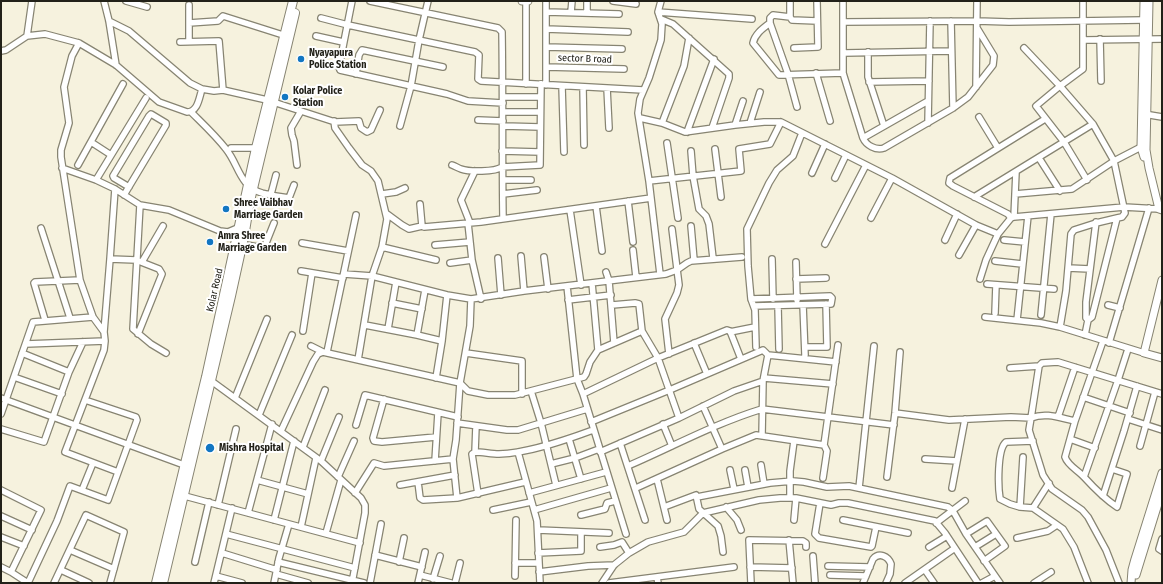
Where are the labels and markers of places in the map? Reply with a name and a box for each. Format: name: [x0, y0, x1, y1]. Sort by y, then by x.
place label: Nyayapura Police Station: [309, 47, 366, 70]
marker: Nyayapura Police Station: [296, 54, 306, 64]
place label: Kolar Police Station: [293, 85, 342, 108]
marker: Kolar Police Station: [280, 92, 290, 102]
place label: Shree Vaibhav Marriage Garden: [234, 197, 303, 220]
marker: Shree Vaibhav Marriage Garden: [221, 204, 231, 214]
place label: Amra Shree Marriage Garden: [218, 230, 287, 254]
marker: Amra Shree Marriage Garden: [205, 237, 215, 247]
marker: Mishra Hospital: [204, 442, 216, 454]
place label: Mishra Hospital: [219, 442, 284, 454]

